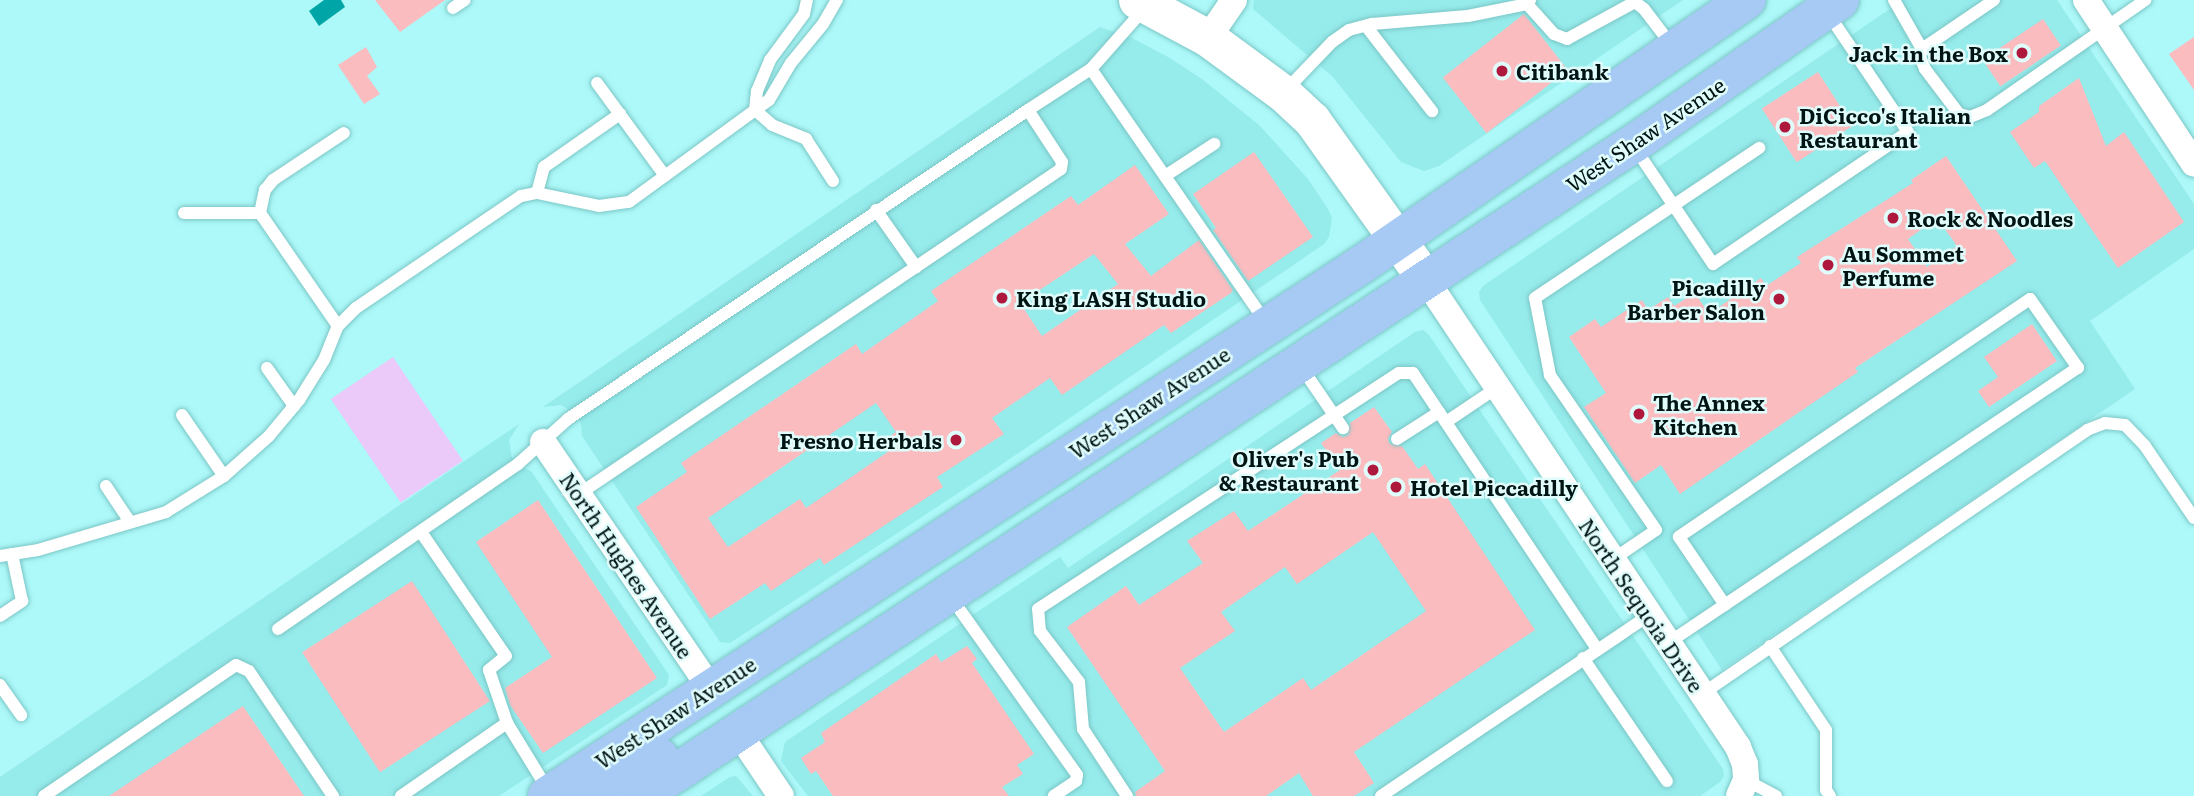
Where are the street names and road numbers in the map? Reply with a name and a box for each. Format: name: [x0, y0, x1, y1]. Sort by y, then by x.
street label: West Shaw Avenue: [1561, 71, 1729, 197]
street label: West Shaw Avenue: [1064, 341, 1234, 463]
street label: North Hughes Avenue: [555, 467, 699, 663]
street label: North Sequoia Drive: [1574, 513, 1710, 697]
street label: West Shaw Avenue: [590, 651, 760, 773]

